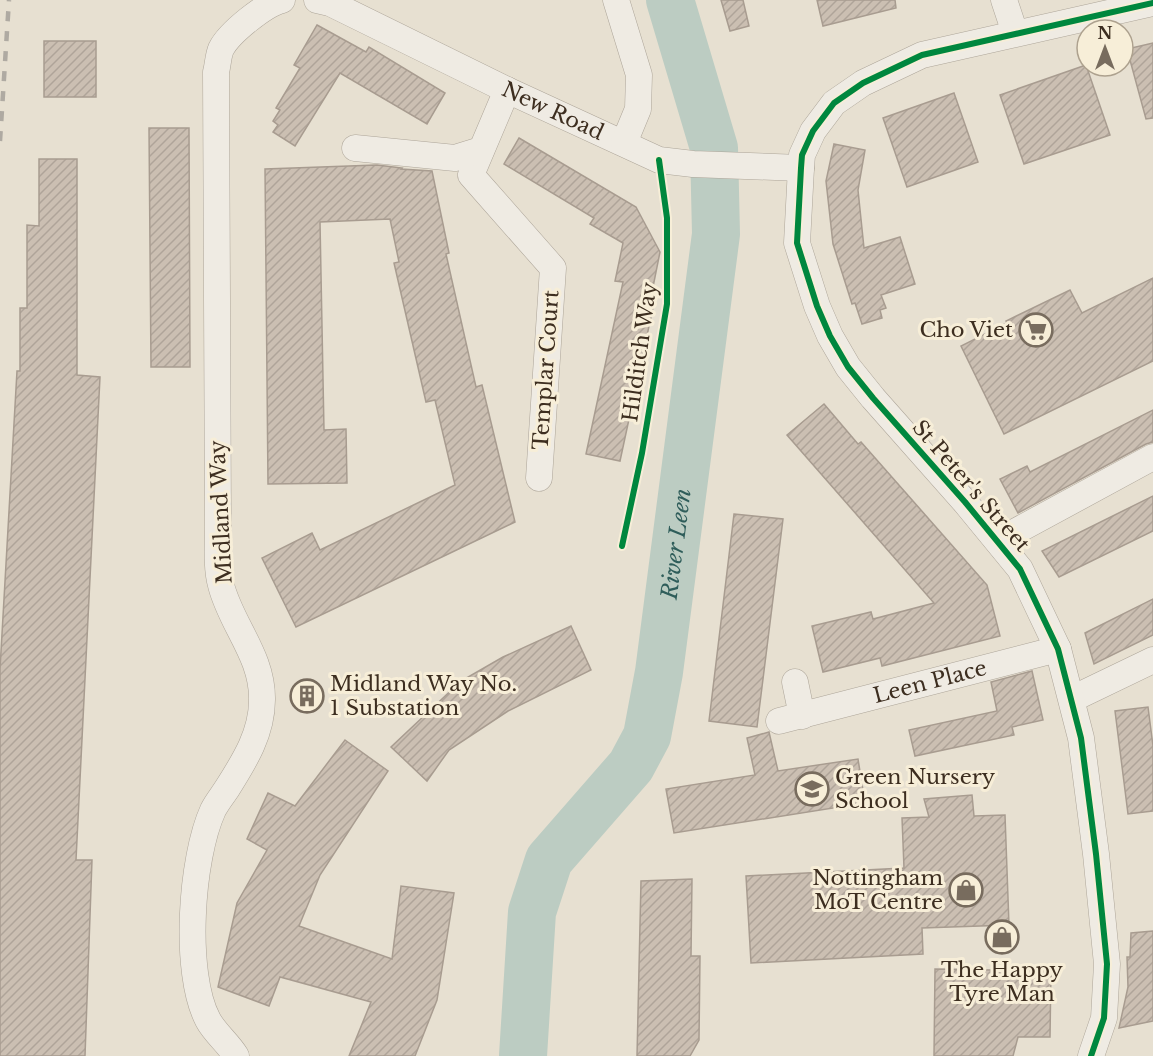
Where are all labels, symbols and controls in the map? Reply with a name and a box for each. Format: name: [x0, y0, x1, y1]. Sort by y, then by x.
north arrow: [1075, 18, 1135, 78]
text: N: [1097, 23, 1113, 43]
street label: New Road: [498, 76, 608, 146]
street label: Hilditch Way: [617, 280, 663, 424]
street label: Templar Court: [527, 289, 565, 451]
supermarket icon: Cho Viet: [1018, 312, 1054, 348]
place label: Cho Viet: [919, 317, 1013, 343]
street label: St Peter's Street: [907, 415, 1035, 557]
street label: Midland Way: [204, 439, 238, 585]
water label: River Leen: [655, 487, 697, 602]
street label: Leen Place: [871, 655, 990, 709]
place label: Midland Way No. 1 Substation: [330, 671, 517, 721]
building icon: Midland Way No. 1 Substation: [289, 678, 325, 714]
place label: Green Nursery School: [835, 764, 996, 814]
school or university icon: Green Nursery School: [794, 771, 830, 807]
place label: Nottingham MoT Centre: [812, 865, 943, 915]
shop icon: Nottingham MoT Centre: [948, 872, 984, 908]
shop icon: The Happy Tyre Man: [984, 919, 1020, 955]
place label: The Happy Tyre Man: [941, 957, 1064, 1007]

